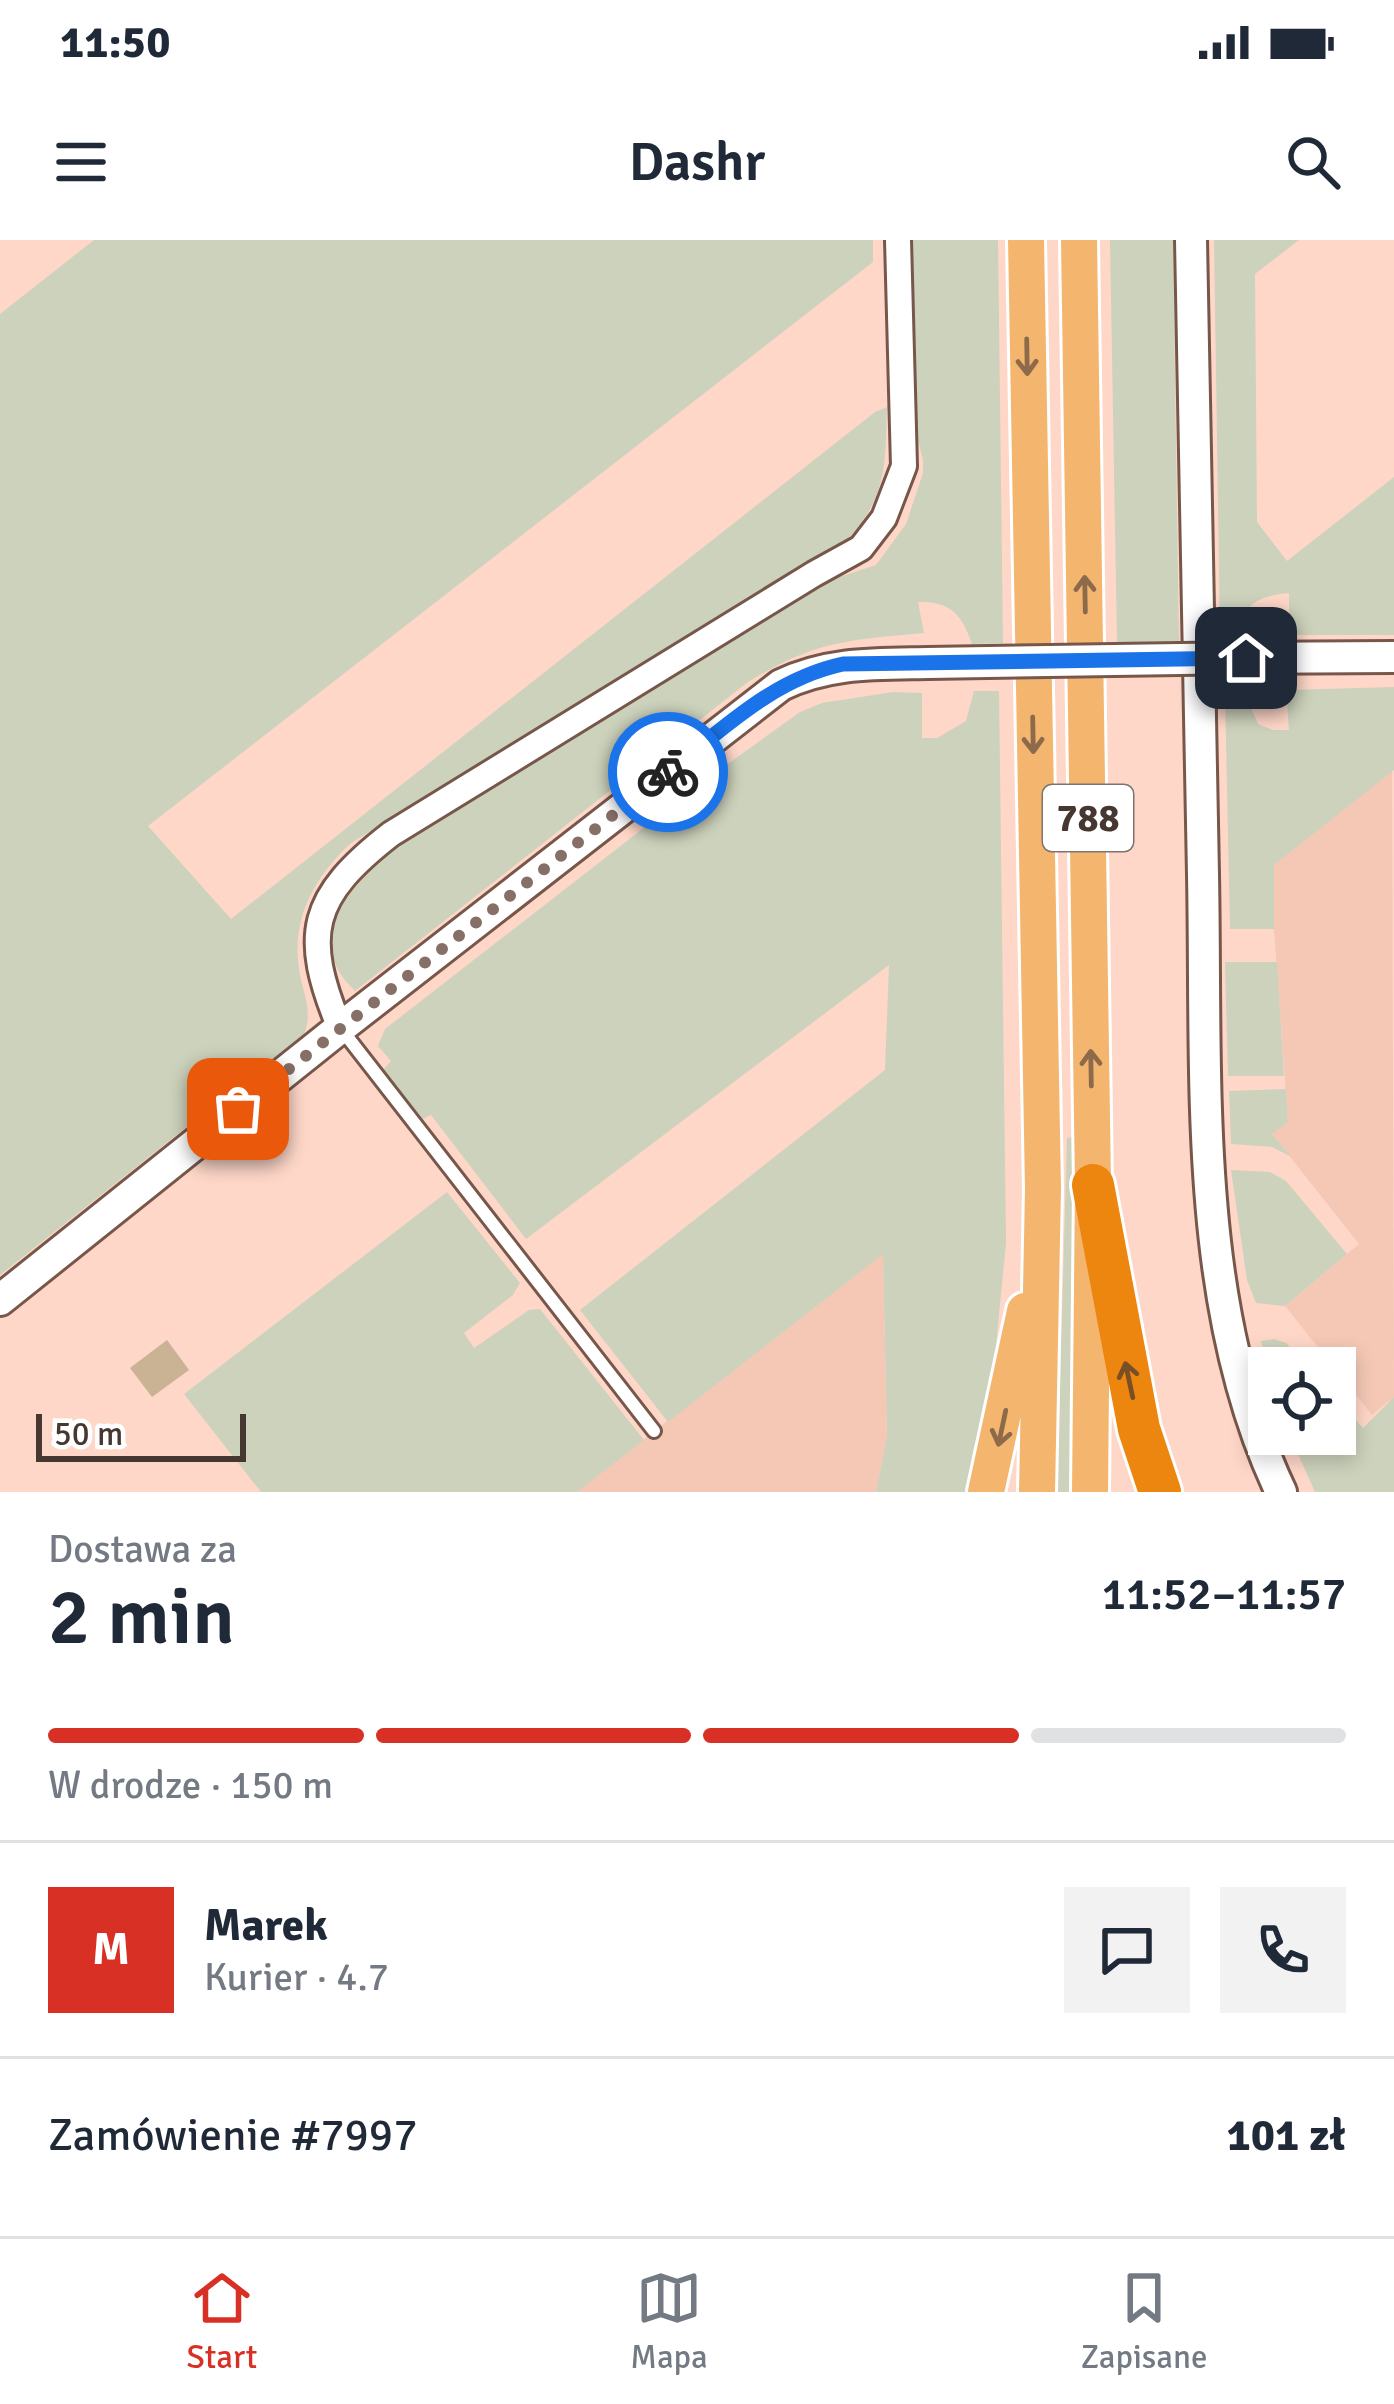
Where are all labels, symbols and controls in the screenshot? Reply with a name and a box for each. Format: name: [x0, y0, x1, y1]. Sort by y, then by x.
text: 11:50: [60, 15, 170, 70]
icon: menu: [48, 129, 114, 195]
text: Dashr: [629, 129, 765, 196]
icon: search: [1280, 129, 1346, 195]
one-way arrow: [1016, 337, 1038, 376]
one-way arrow: [1074, 575, 1096, 614]
pin: [1195, 607, 1297, 709]
icon: home: [1213, 625, 1279, 691]
courier: [608, 712, 728, 832]
one-way arrow: [1021, 715, 1044, 754]
icon: bike: [635, 739, 701, 805]
road number: 788: [1043, 785, 1133, 851]
one-way arrow: [1079, 1049, 1102, 1088]
pin: [187, 1058, 289, 1160]
icon: bag: [205, 1076, 271, 1142]
map controls: [1248, 1347, 1356, 1455]
button: locate: [1248, 1347, 1356, 1455]
one-way arrow: [1116, 1361, 1139, 1399]
scale bar: [36, 1408, 246, 1461]
one-way arrow: [989, 1409, 1012, 1447]
text: 50 m: [54, 1414, 123, 1455]
text: Dostawa za: [48, 1525, 237, 1573]
text: 11:52–11:57: [1102, 1567, 1346, 1622]
text: 2 min: [48, 1570, 235, 1666]
text: W drodze · 150 m: [48, 1761, 333, 1809]
button: chat: [1064, 1887, 1190, 2013]
button: phone: [1220, 1887, 1346, 2013]
text: Marek: [204, 1898, 328, 1953]
text: M: [92, 1922, 130, 1977]
text: Kurier · 4.7: [204, 1953, 389, 2001]
text: Zamówienie #7997: [48, 2108, 417, 2163]
text: 101 zł: [1227, 2108, 1346, 2163]
tab: Start: [186, 2265, 257, 2378]
tab: Mapa: [630, 2265, 708, 2378]
tab: Zapisane: [1081, 2265, 1208, 2378]

